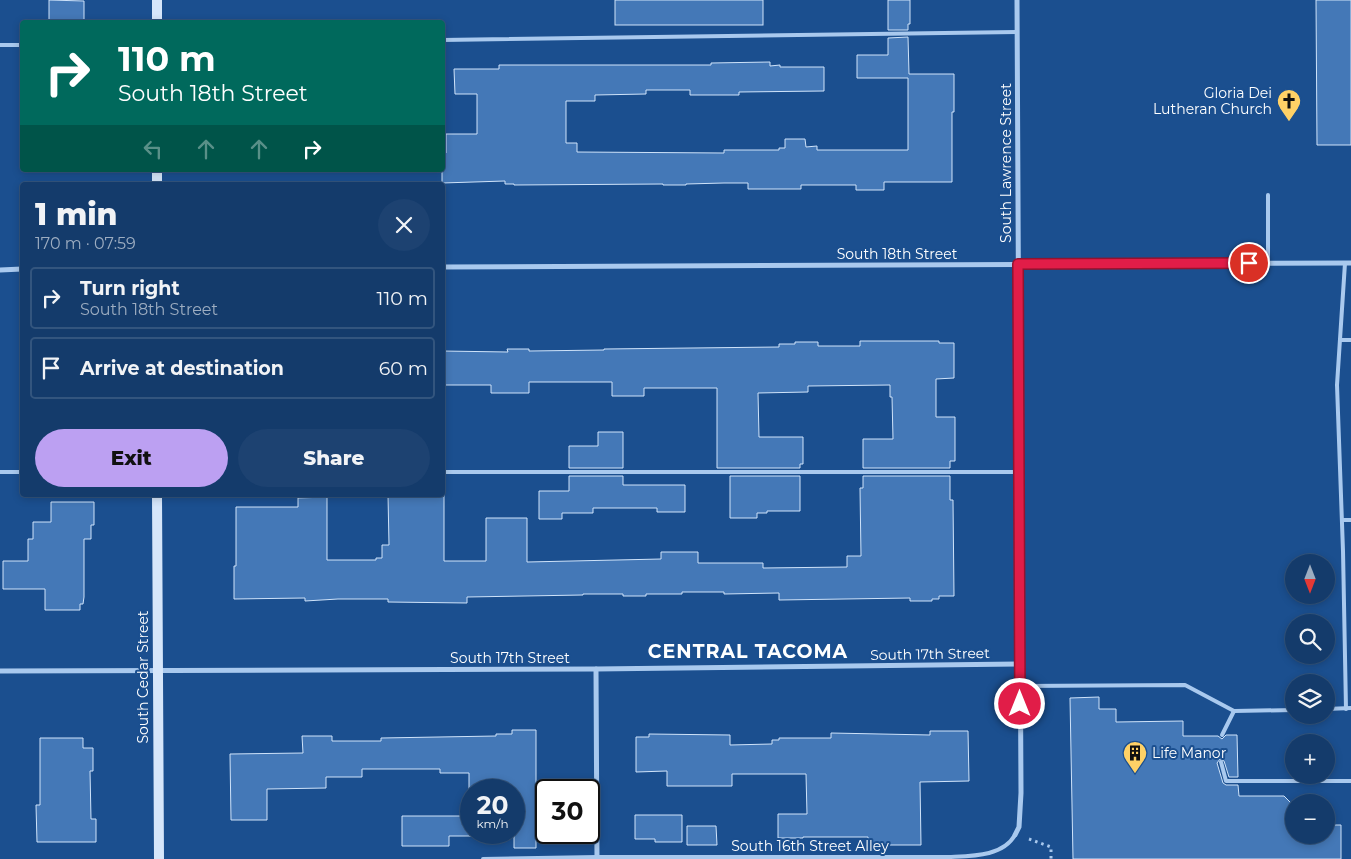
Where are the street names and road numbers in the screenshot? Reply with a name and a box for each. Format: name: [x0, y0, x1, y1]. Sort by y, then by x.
street label: South Lawrence Street: [997, 83, 1015, 243]
street label: South 18th Street: [837, 245, 958, 263]
street label: South Cedar Street: [134, 610, 152, 744]
street label: South 17th Street: [870, 644, 990, 664]
street label: South 17th Street: [450, 649, 570, 667]
street label: South 16th Street Alley: [731, 837, 889, 855]

